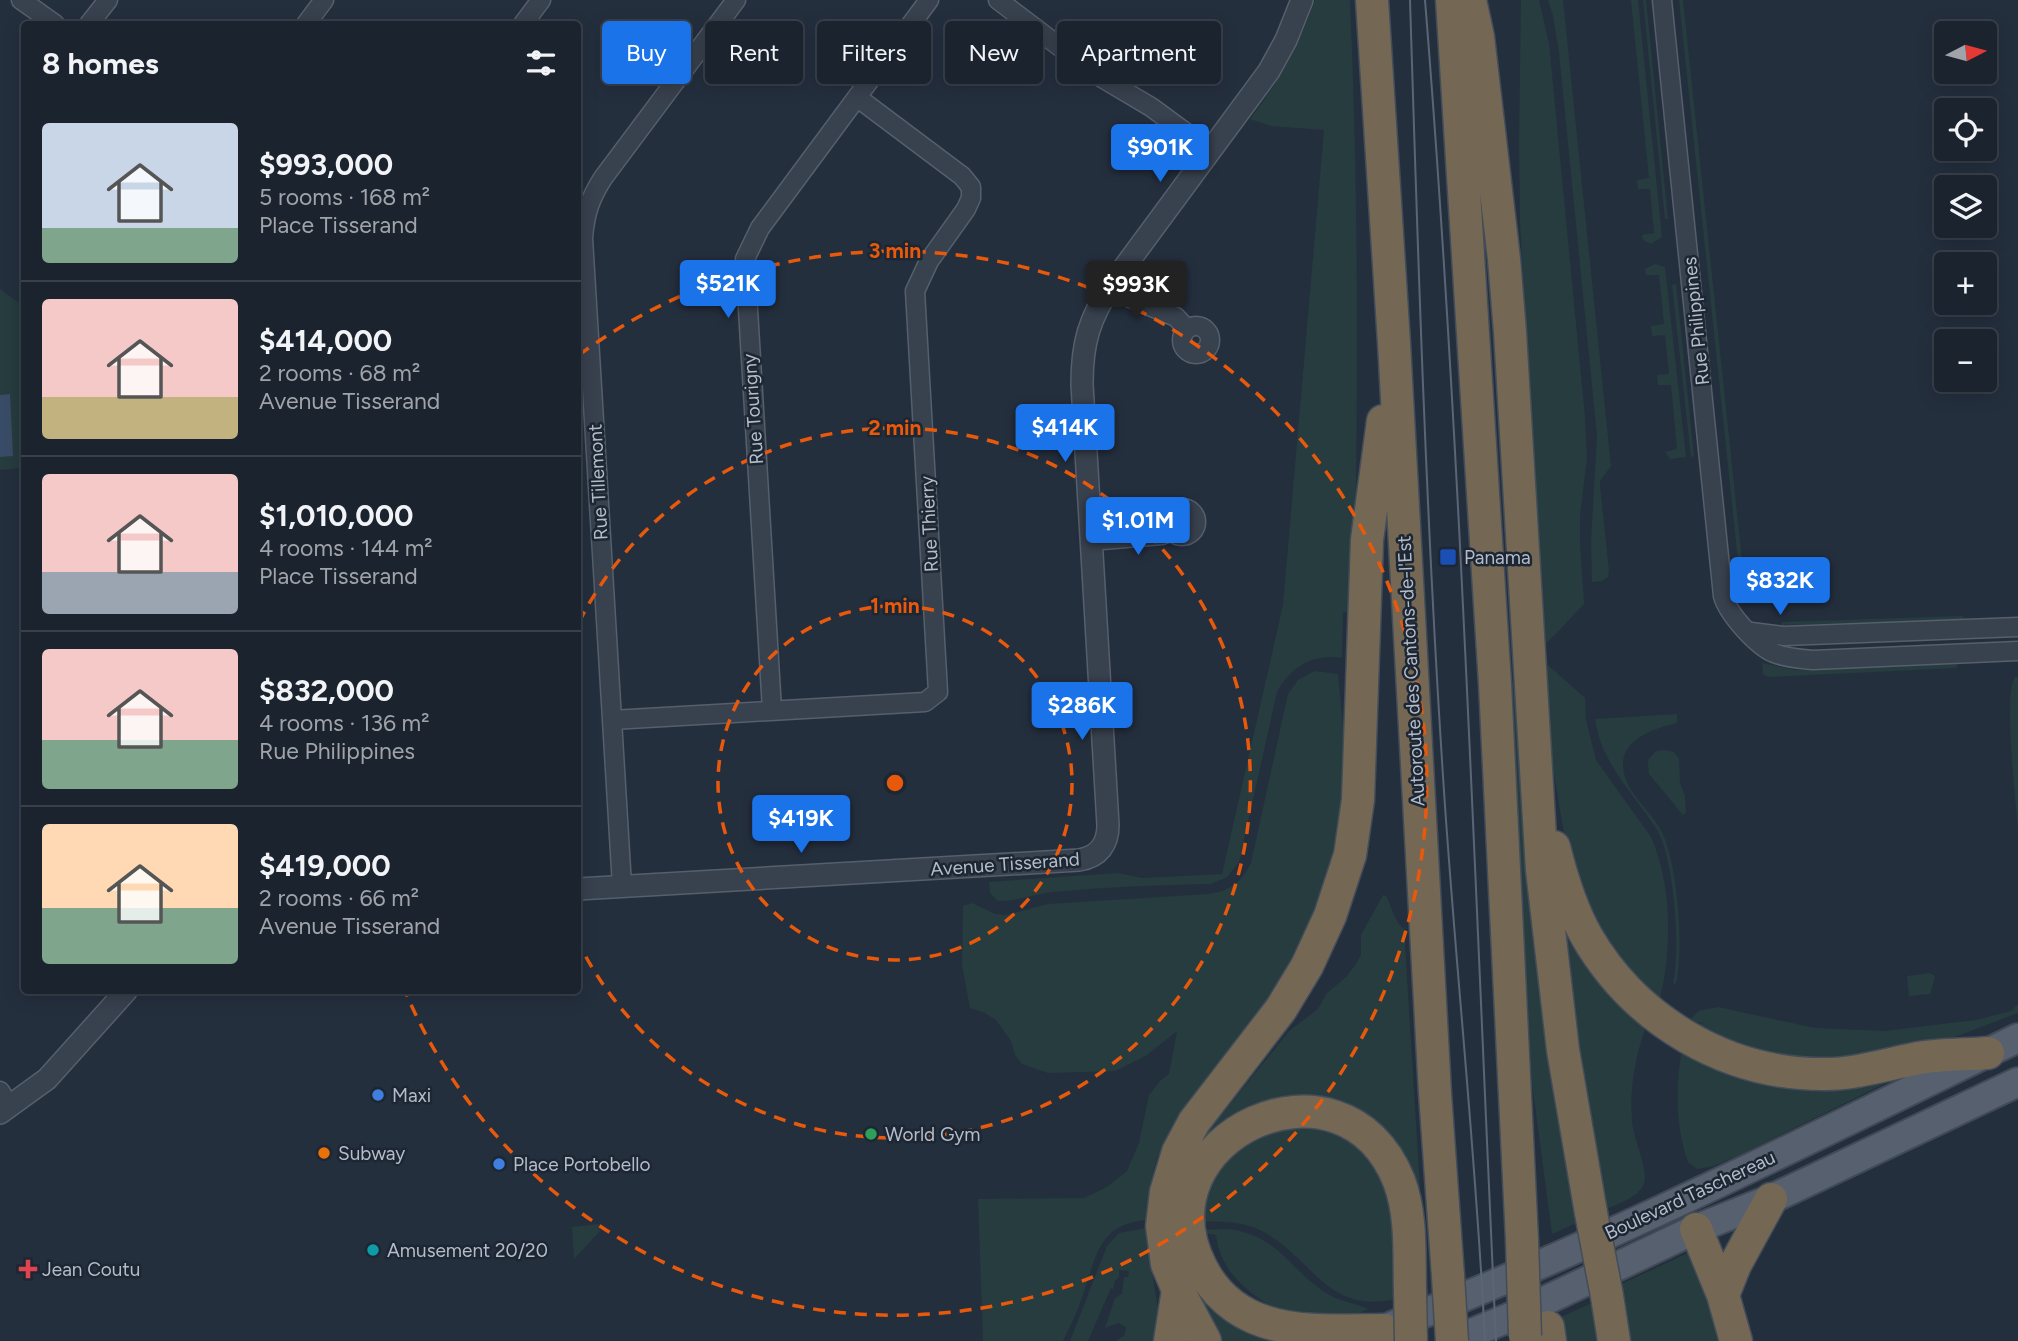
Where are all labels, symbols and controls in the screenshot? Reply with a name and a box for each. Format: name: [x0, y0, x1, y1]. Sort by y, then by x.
chip: Buy: [602, 21, 691, 84]
chip: Rent: [705, 21, 803, 84]
chip: Filters: [817, 21, 931, 84]
chip: New: [945, 21, 1043, 84]
chip: Apartment: [1057, 21, 1221, 84]
north arrow: [1934, 21, 1997, 84]
map controls: [1934, 21, 1997, 392]
icon: filters: [522, 44, 560, 82]
text: 8 homes: [42, 45, 159, 82]
button: locate: [1934, 98, 1997, 161]
pin: $901K: [1111, 124, 1209, 184]
text: $901K: [1127, 133, 1193, 161]
text: $993,000: [259, 146, 393, 183]
icon: home: [98, 151, 182, 235]
button: layers: [1934, 175, 1997, 238]
text: 5 rooms · 168 m²: [259, 183, 430, 211]
text: Place Tisserand: [259, 211, 418, 239]
text: 3 min: [869, 238, 921, 263]
button: +: [1934, 252, 1997, 315]
street label: Rue Philippines: [1678, 256, 1714, 386]
pin: $521K: [679, 260, 777, 320]
pin: $993K: [1087, 262, 1185, 321]
text: $521K: [696, 269, 760, 297]
text: $993K: [1102, 270, 1170, 298]
text: $414,000: [259, 322, 392, 359]
icon: home: [98, 327, 182, 411]
button: −: [1934, 329, 1997, 392]
street label: Rue Tourigny: [738, 353, 768, 465]
text: 2 rooms · 68 m²: [259, 359, 420, 387]
text: Avenue Tisserand: [259, 387, 440, 415]
pin: $414K: [1016, 405, 1114, 464]
text: $414K: [1032, 413, 1098, 441]
text: 2 min: [869, 415, 921, 440]
street label: Rue Tillemont: [583, 423, 613, 541]
street label: Rue Thierry: [915, 475, 943, 573]
text: $1,010,000: [259, 497, 414, 534]
pin: $1.01M: [1081, 498, 1195, 557]
icon: home: [98, 502, 182, 586]
text: $1.01M: [1102, 506, 1174, 534]
text: 4 rooms · 144 m²: [259, 534, 433, 562]
street label: Autoroute des Cantons-de-l'Est: [1392, 535, 1430, 807]
place label: Panama: [1464, 546, 1531, 569]
marker: Panama: [1438, 547, 1458, 567]
pin: $832K: [1731, 558, 1829, 617]
text: Place Tisserand: [259, 562, 418, 590]
text: $832K: [1746, 566, 1814, 594]
text: 1 min: [870, 593, 920, 618]
text: $832,000: [259, 672, 394, 709]
icon: home: [98, 677, 182, 761]
pin: $286K: [1033, 682, 1131, 742]
text: $286K: [1048, 691, 1116, 719]
text: 4 rooms · 136 m²: [259, 709, 430, 737]
text: Rue Philippines: [259, 737, 415, 765]
centre of rings: [883, 771, 907, 795]
pin: $419K: [752, 796, 850, 855]
text: $419K: [768, 804, 834, 832]
text: $419,000: [259, 847, 391, 884]
street label: Avenue Tisserand: [929, 847, 1081, 881]
icon: home: [98, 852, 182, 936]
text: 2 rooms · 66 m²: [259, 884, 419, 912]
text: Avenue Tisserand: [259, 912, 440, 940]
place label: Maxi: [392, 1084, 431, 1107]
marker: Maxi: [370, 1087, 386, 1103]
place label: World Gym: [885, 1123, 981, 1146]
marker: World Gym: [863, 1126, 879, 1142]
place label: Subway: [338, 1142, 405, 1165]
marker: Subway: [316, 1145, 332, 1161]
street label: Boulevard Taschereau: [1601, 1145, 1779, 1245]
place label: Place Portobello: [513, 1153, 651, 1176]
marker: Place Portobello: [491, 1156, 507, 1172]
place label: Amusement 20/20: [387, 1239, 548, 1262]
marker: Amusement 20/20: [365, 1242, 381, 1258]
place label: Jean Coutu: [42, 1258, 140, 1281]
marker: Jean Coutu: [20, 1261, 36, 1277]

